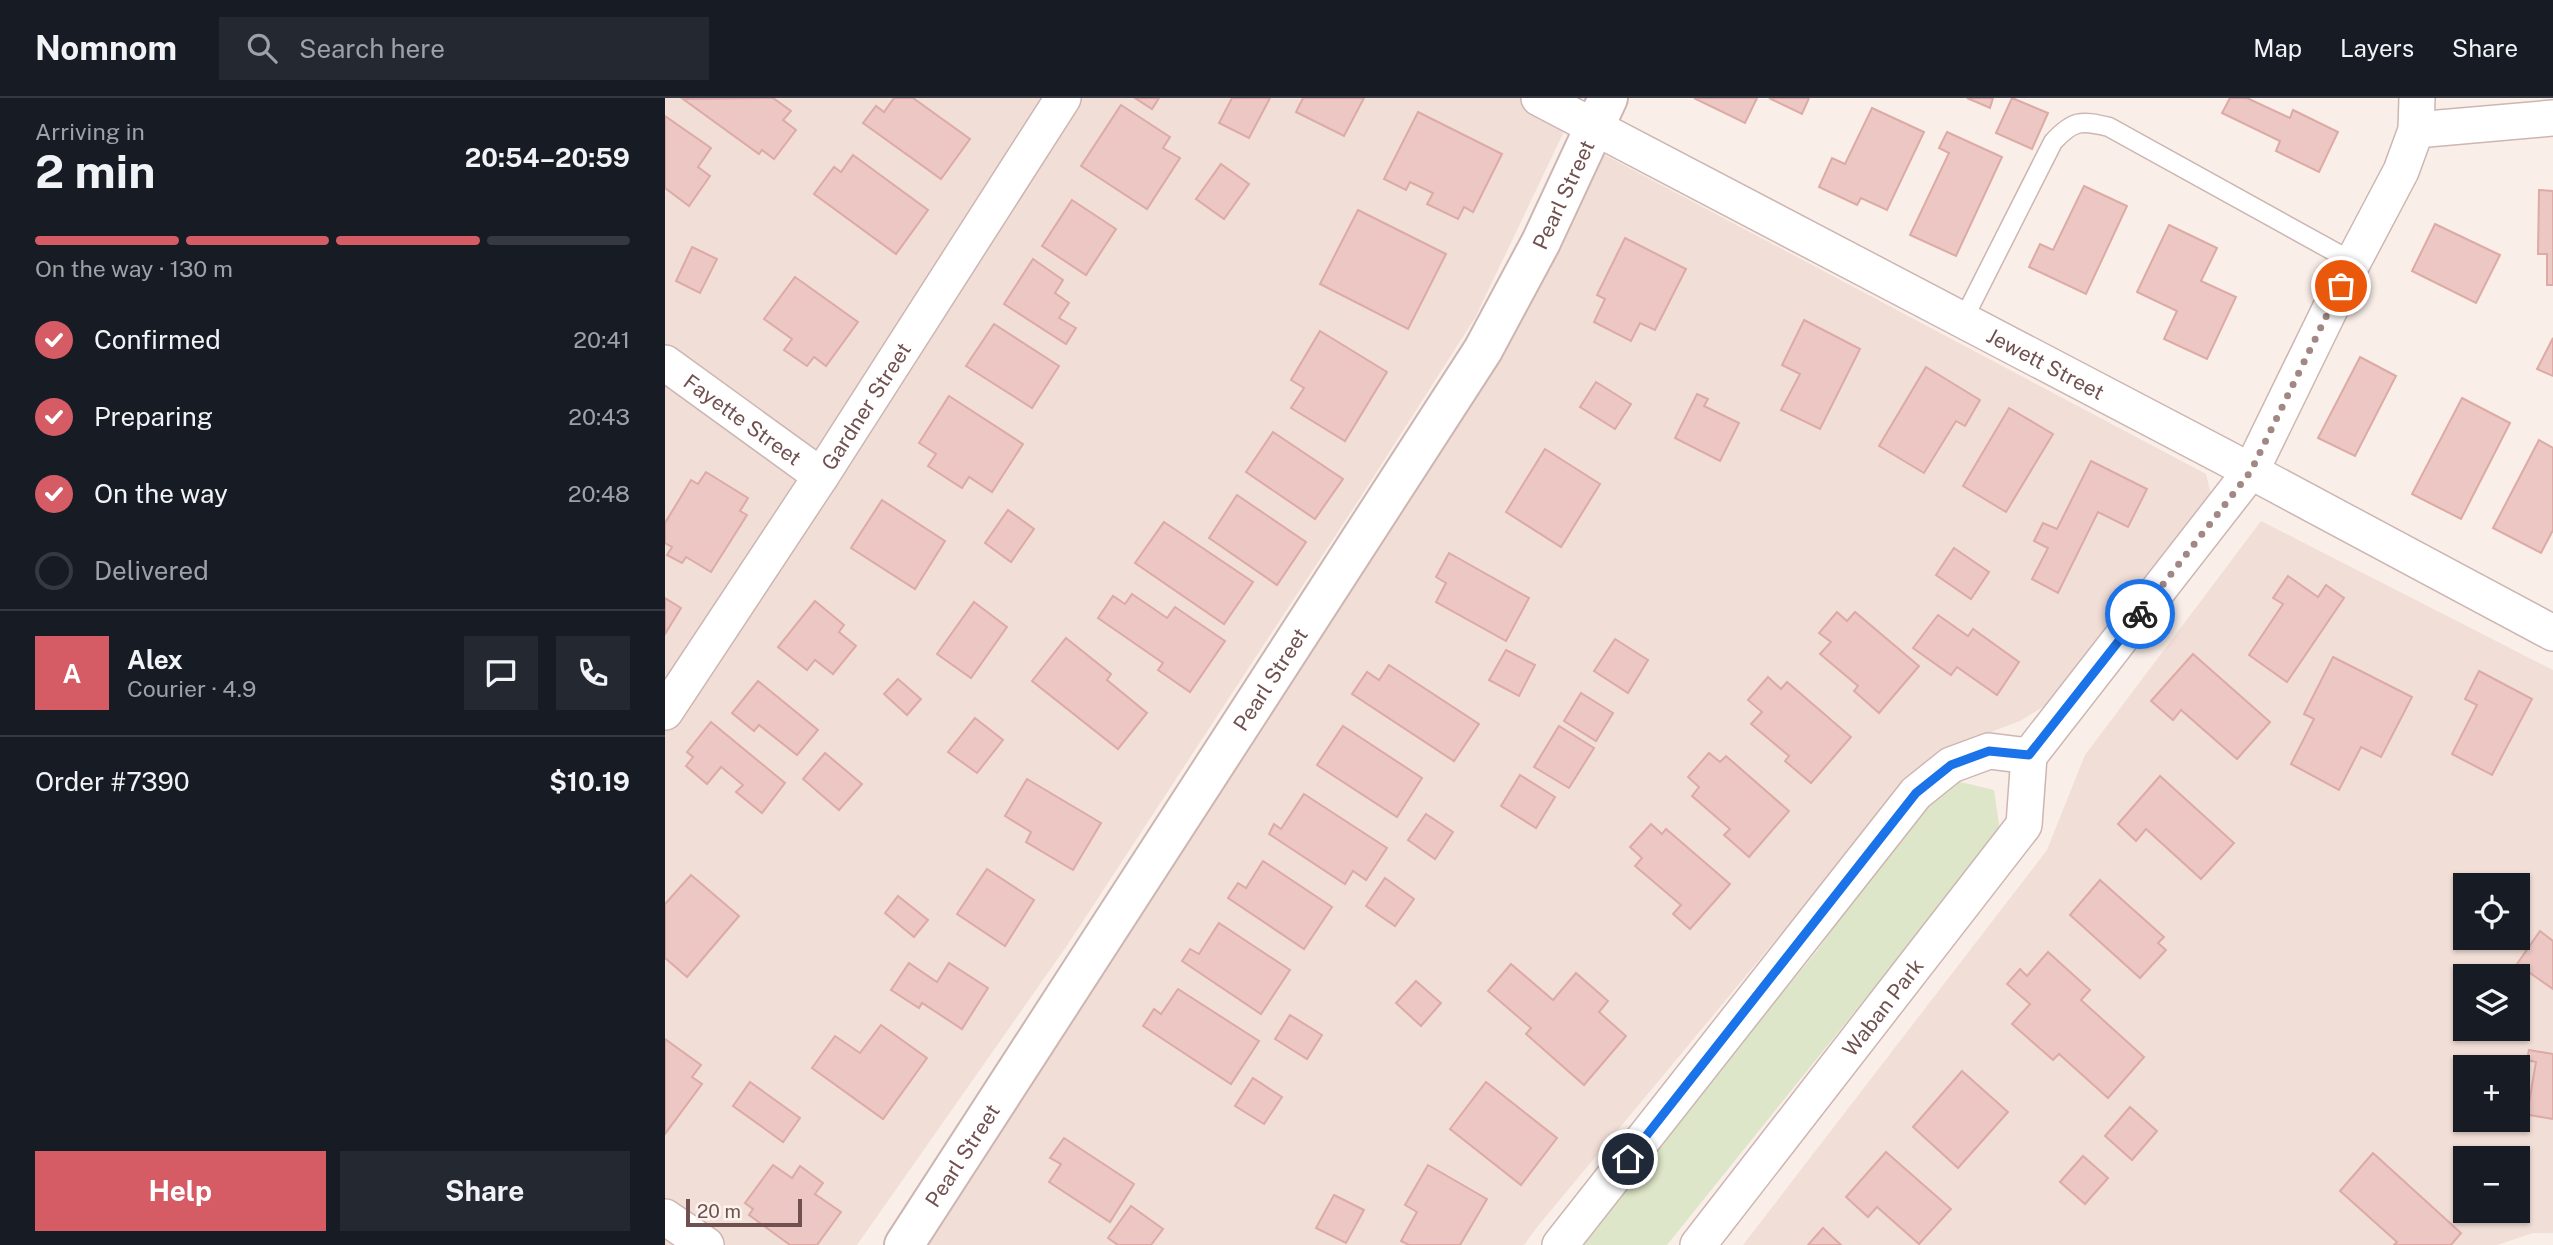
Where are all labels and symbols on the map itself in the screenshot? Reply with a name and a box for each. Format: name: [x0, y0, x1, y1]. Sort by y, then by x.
street label: Pearl Street: [1527, 136, 1599, 253]
pin: [2311, 256, 2371, 316]
street label: Jewett Street: [1983, 322, 2109, 405]
street label: Gardner Street: [816, 338, 916, 474]
street label: Fayette Street: [679, 368, 806, 470]
courier: [2105, 579, 2175, 649]
street label: Pearl Street: [1228, 623, 1313, 735]
street label: Waban Park: [1837, 953, 1928, 1061]
street label: Pearl Street: [920, 1099, 1005, 1211]
pin: [1598, 1129, 1658, 1189]
scale bar: [686, 1196, 801, 1228]

